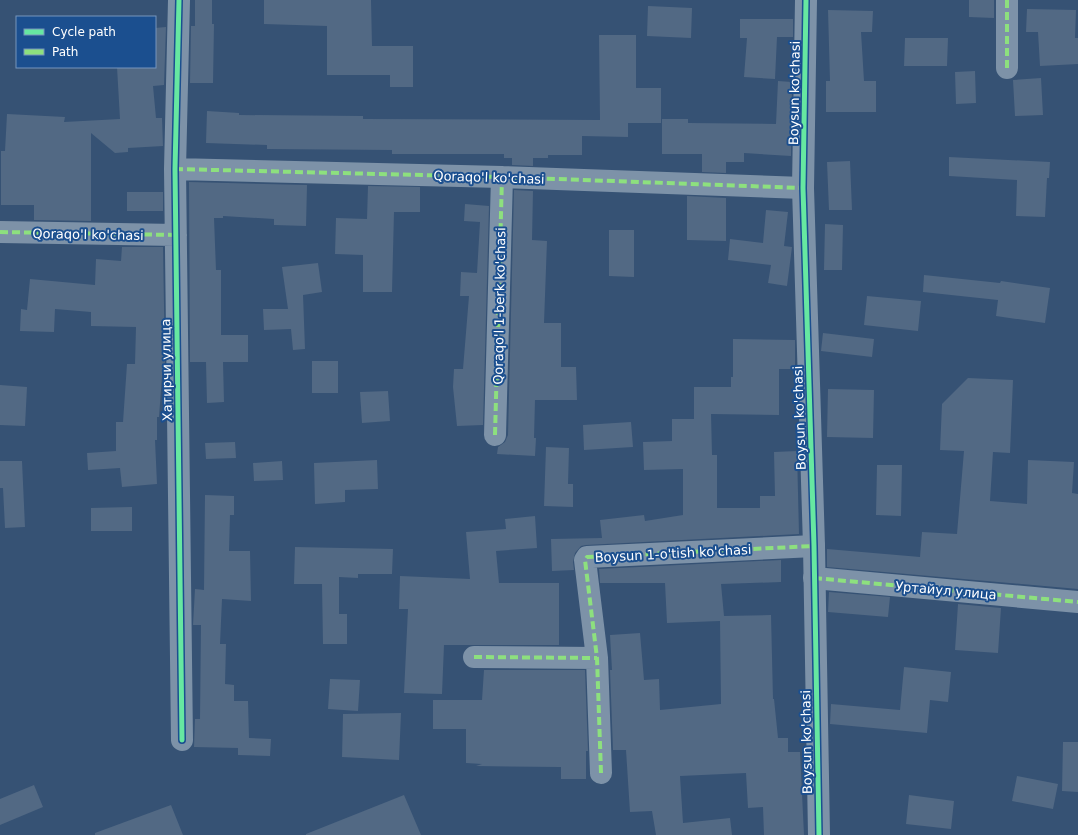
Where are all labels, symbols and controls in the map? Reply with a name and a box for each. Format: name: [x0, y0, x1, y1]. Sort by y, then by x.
legend: [16, 16, 156, 68]
text: Cycle path: [52, 25, 116, 39]
street label: Boysun ko'chasi: [786, 41, 803, 145]
text: Path: [52, 45, 78, 59]
street label: Qoraqo'l ko'chasi: [433, 168, 545, 187]
street label: Qoraqo'l ko'chasi: [32, 226, 144, 243]
street label: Qoraqo'l 1-berk ko'chasi: [491, 227, 508, 385]
street label: Хатирчи улица: [158, 319, 175, 421]
street label: Boysun ko'chasi: [790, 366, 809, 470]
street label: Boysun 1-o'tish ko'chasi: [594, 542, 752, 565]
street label: Уртайул улица: [895, 579, 997, 602]
street label: Boysun ko'chasi: [798, 690, 815, 794]

